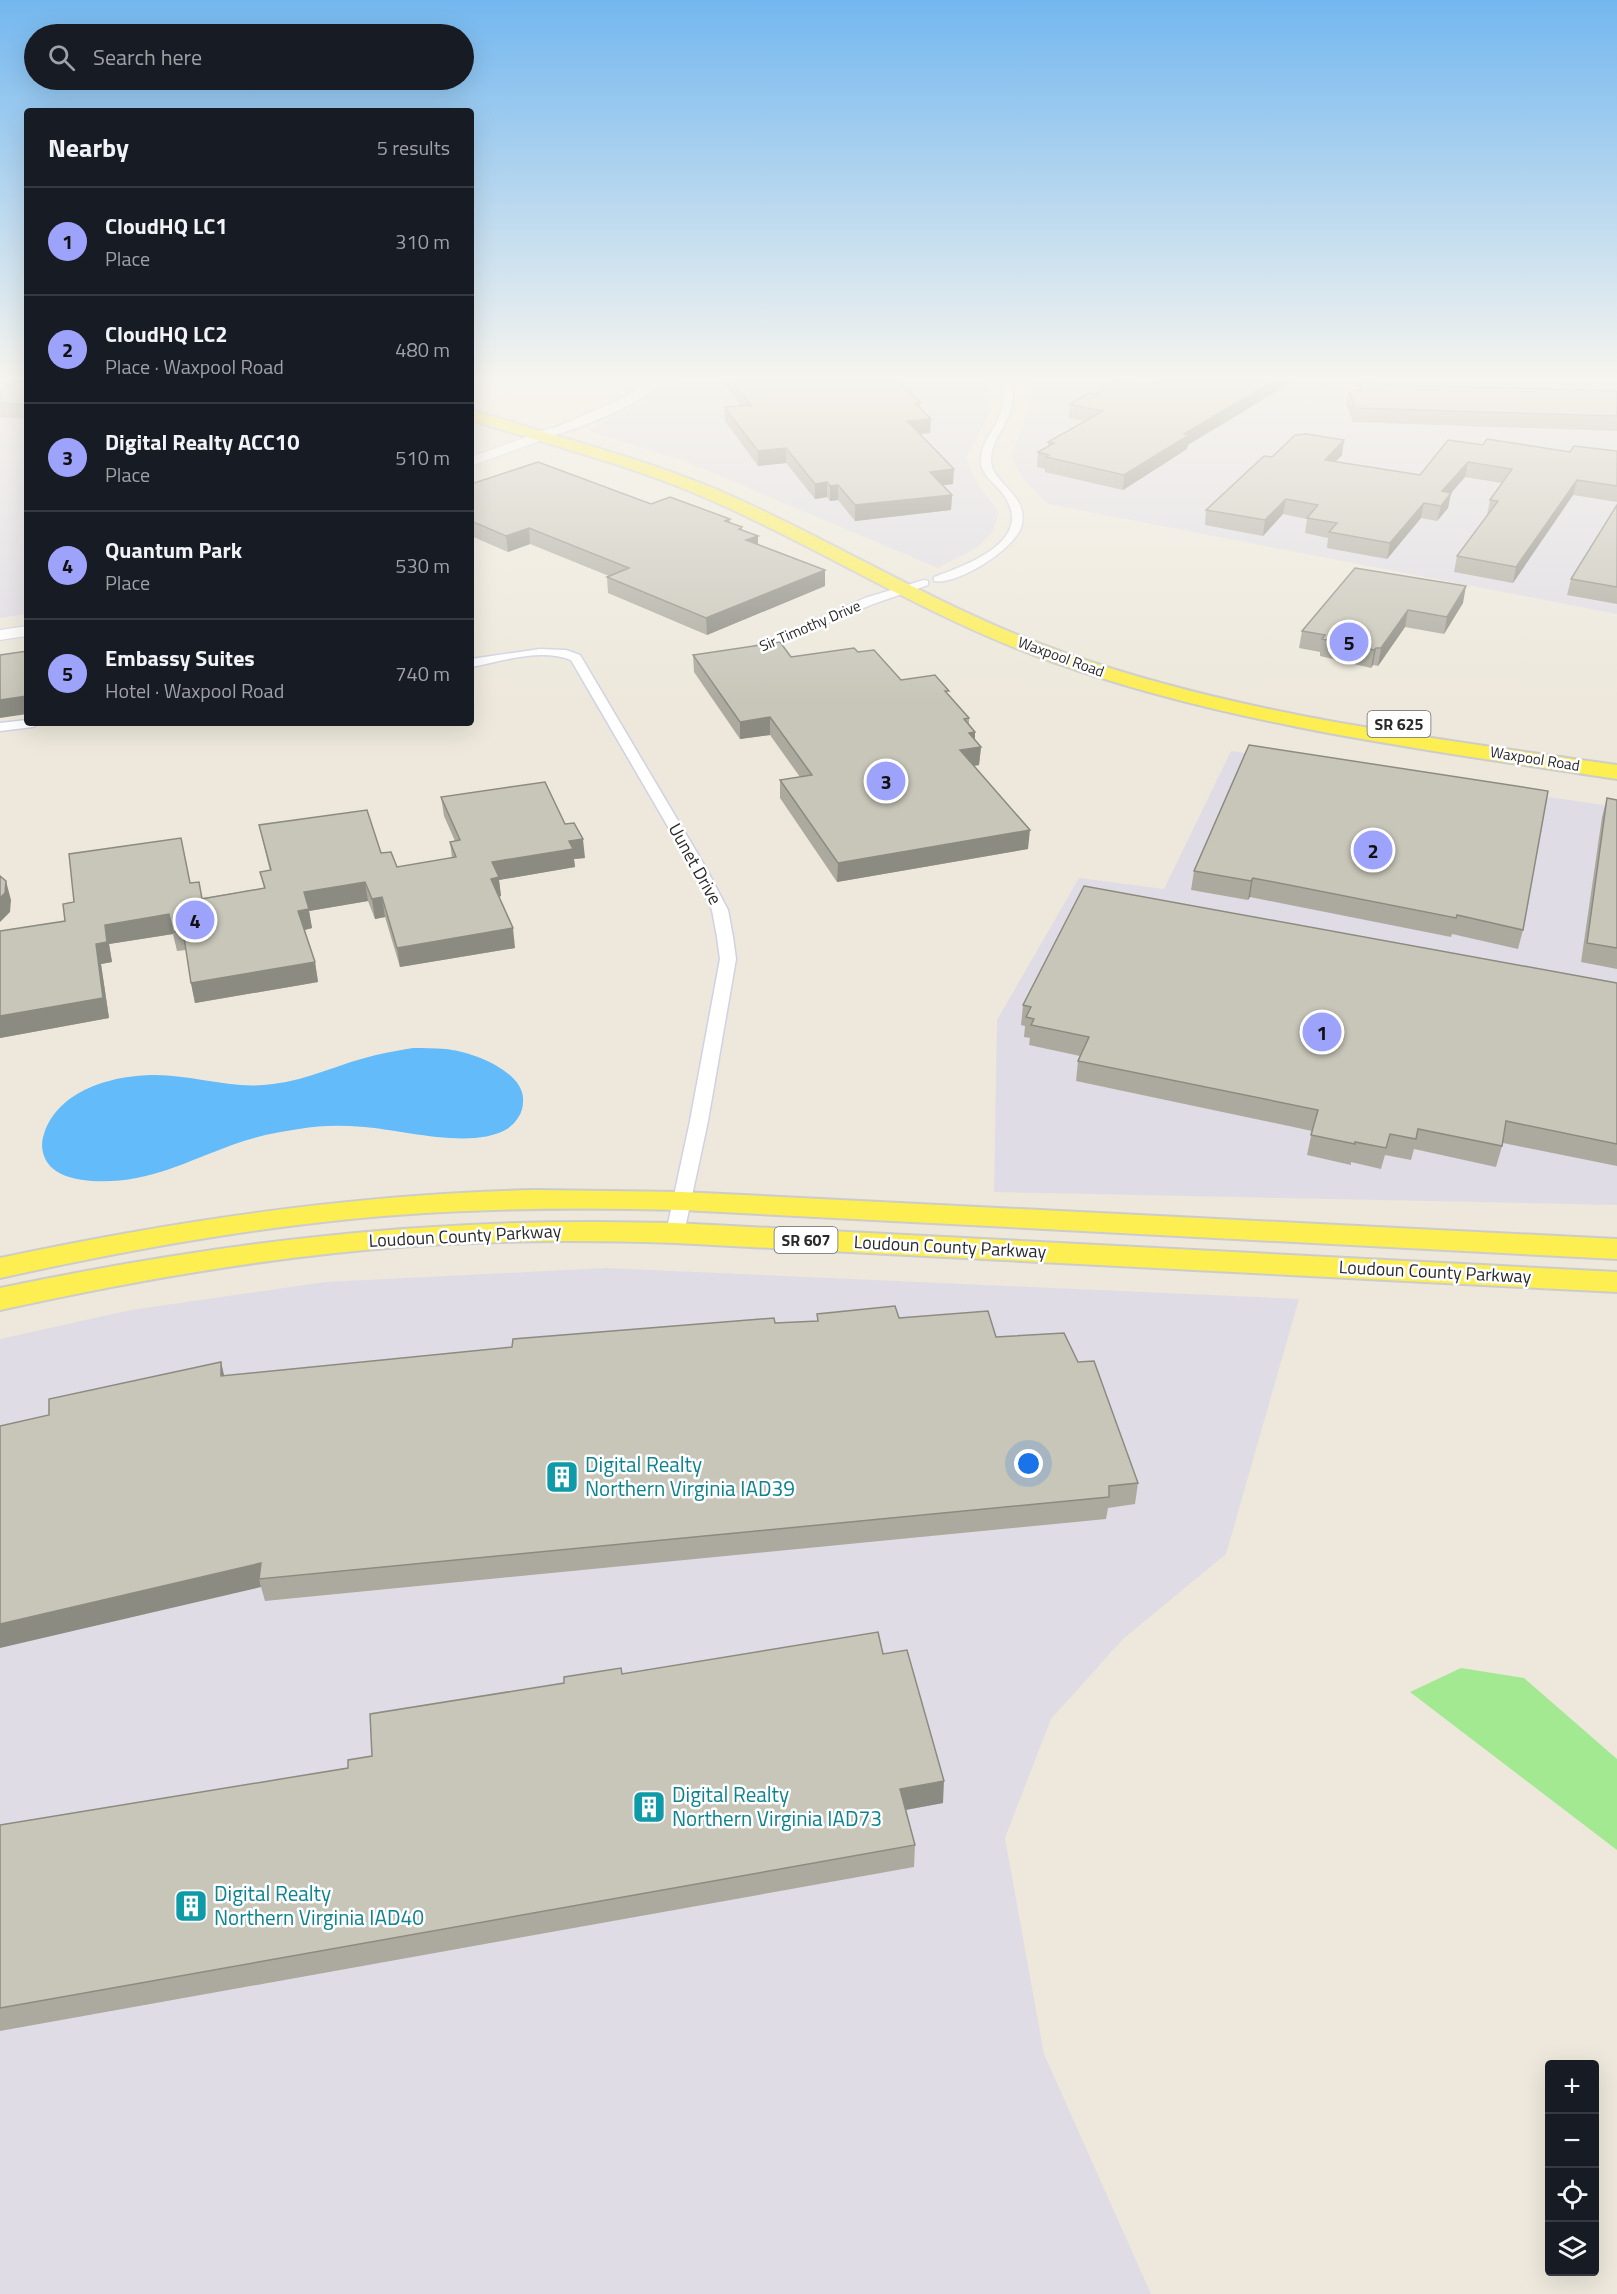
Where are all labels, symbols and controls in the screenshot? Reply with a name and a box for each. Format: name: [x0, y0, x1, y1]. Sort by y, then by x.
search box: [24, 24, 474, 90]
text: Search here: [93, 40, 202, 74]
icon: search: [45, 41, 78, 74]
text: Nearby: [48, 128, 129, 167]
text: 5 results: [377, 132, 450, 163]
text: CloudHQ LC1: [105, 209, 228, 243]
text: 1: [62, 226, 73, 257]
text: 310 m: [395, 226, 450, 257]
text: Place: [105, 243, 150, 274]
text: CloudHQ LC2: [105, 317, 228, 351]
text: 2: [62, 334, 73, 365]
text: 480 m: [395, 334, 450, 365]
text: Place · Waxpool Road: [105, 351, 284, 382]
text: Digital Realty ACC10: [105, 425, 299, 459]
text: 3: [62, 442, 73, 473]
text: 510 m: [395, 442, 450, 473]
text: Place: [105, 459, 150, 490]
text: Quantum Park: [105, 533, 242, 567]
text: 4: [62, 550, 73, 581]
text: 530 m: [395, 550, 450, 581]
text: Place: [105, 567, 150, 598]
street label: Sir Timothy Drive: [756, 594, 864, 657]
pin: 5: [1330, 620, 1368, 664]
street label: Waxpool Road: [1015, 630, 1108, 683]
text: Embassy Suites: [105, 641, 255, 675]
text: 5: [62, 658, 73, 689]
text: 740 m: [395, 658, 450, 689]
text: Hotel · Waxpool Road: [105, 675, 284, 706]
road number: SR 625: [1368, 711, 1430, 737]
street label: Waxpool Road: [1489, 740, 1582, 777]
pin: 3: [866, 758, 906, 804]
street label: Uunet Drive: [662, 818, 729, 909]
pin: 2: [1354, 828, 1392, 872]
pin: 4: [176, 898, 214, 942]
pin: 1: [1302, 1010, 1342, 1054]
street label: Loudoun County Parkway: [368, 1217, 562, 1254]
road number: SR 607: [774, 1227, 838, 1253]
street label: Loudoun County Parkway: [853, 1228, 1047, 1265]
street label: Loudoun County Parkway: [1338, 1253, 1532, 1290]
place label: Digital Realty Northern Virginia IAD39: [585, 1448, 795, 1504]
your location: [1014, 1449, 1043, 1478]
building icon: Digital Realty Northern Virginia IAD39: [544, 1459, 580, 1495]
place label: Digital Realty Northern Virginia IAD73: [672, 1778, 882, 1834]
building icon: Digital Realty Northern Virginia IAD73: [631, 1789, 667, 1825]
place label: Digital Realty Northern Virginia IAD40: [214, 1877, 424, 1933]
building icon: Digital Realty Northern Virginia IAD40: [173, 1888, 209, 1924]
map controls: [1545, 2060, 1599, 2276]
button: +: [1545, 2060, 1599, 2114]
button: −: [1545, 2114, 1599, 2168]
button: locate: [1545, 2168, 1599, 2222]
button: layers: [1545, 2222, 1599, 2276]

